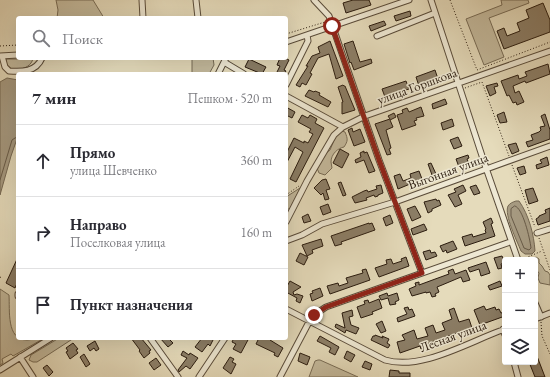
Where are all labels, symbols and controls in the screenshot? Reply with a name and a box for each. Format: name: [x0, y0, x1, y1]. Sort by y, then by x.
search box: [16, 16, 288, 60]
route start: [323, 17, 341, 35]
icon: search: [30, 27, 52, 49]
text: Поиск: [62, 29, 103, 48]
street label: улица Горшкова: [375, 63, 460, 108]
text: 7 мин: [32, 87, 76, 109]
text: Пешком · 520 m: [188, 90, 272, 107]
text: Прямо: [70, 143, 115, 162]
street label: Выгонная улица: [406, 148, 491, 193]
icon: ahead: [32, 150, 54, 172]
text: 360 m: [241, 152, 272, 169]
text: улица Шевченко: [70, 162, 157, 179]
text: Направо: [70, 215, 127, 234]
icon: right: [32, 222, 54, 244]
text: 160 m: [241, 224, 272, 241]
text: Поселковая улица: [70, 234, 165, 251]
map controls: [502, 257, 538, 365]
button: +: [502, 257, 538, 293]
button: −: [502, 293, 538, 329]
icon: arrive: [32, 294, 54, 316]
text: Пункт назначения: [70, 295, 193, 314]
route end: [305, 306, 323, 324]
street label: Лесная улица: [417, 316, 490, 356]
button: layers: [502, 329, 538, 365]

